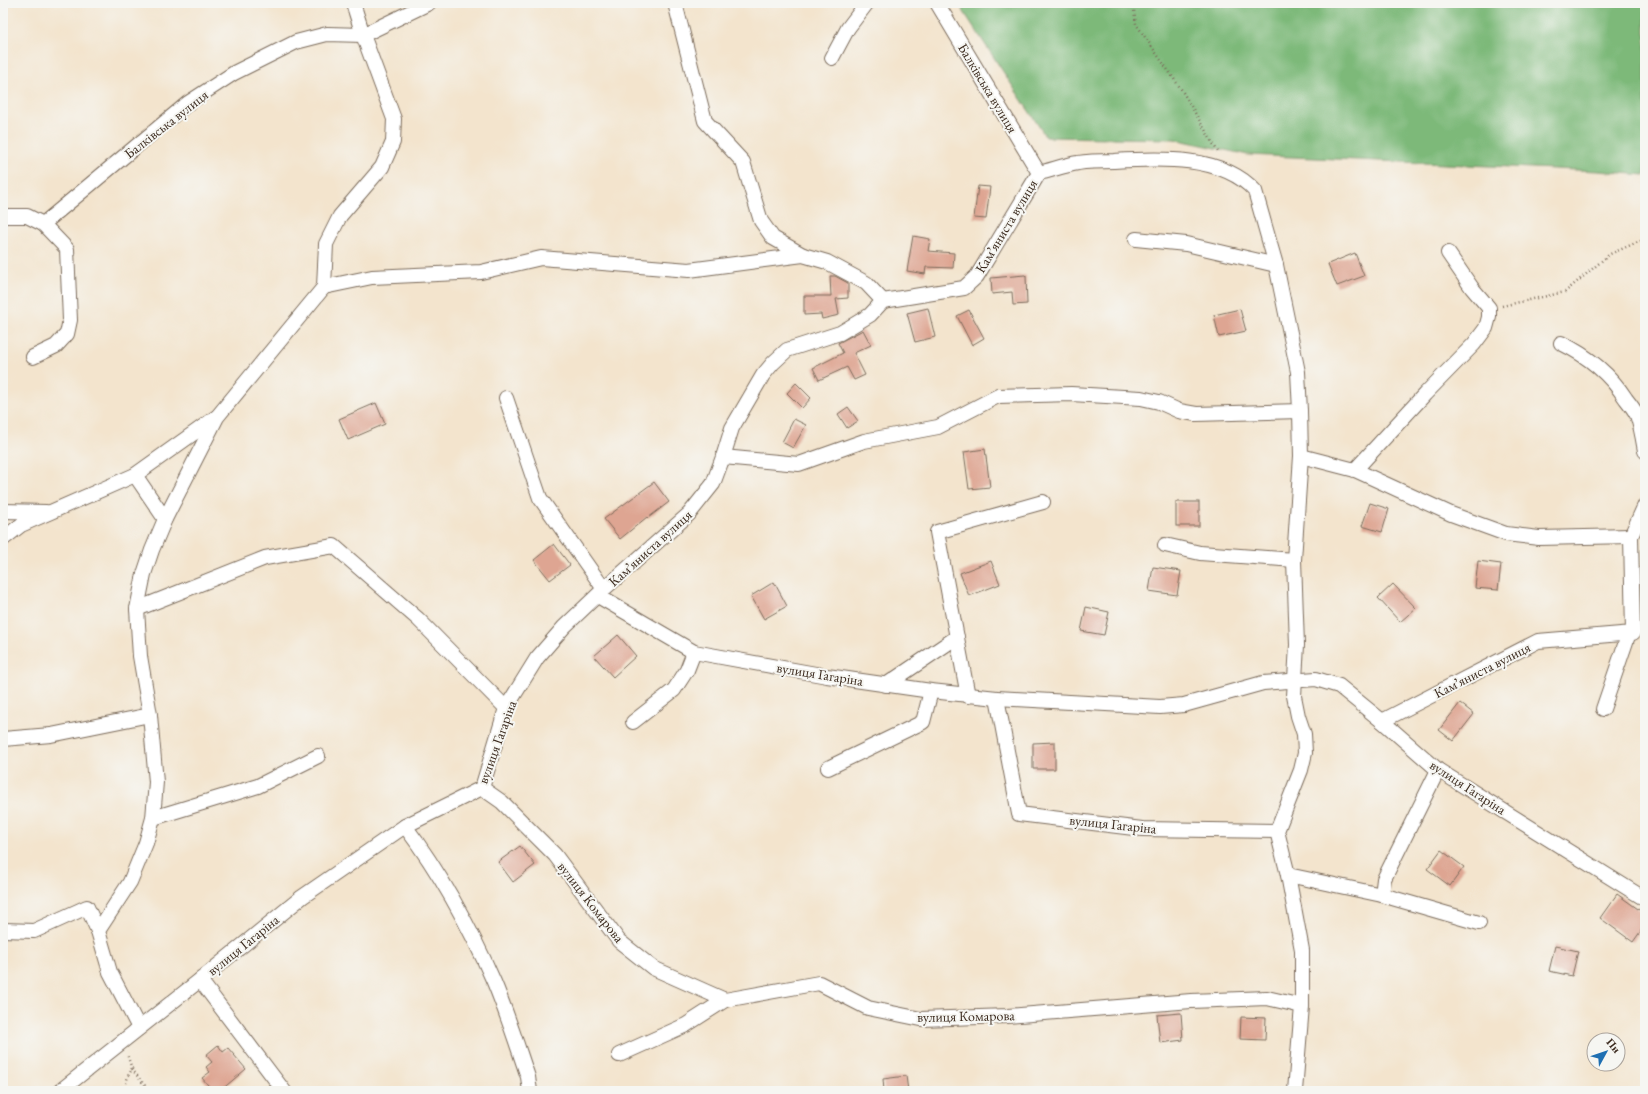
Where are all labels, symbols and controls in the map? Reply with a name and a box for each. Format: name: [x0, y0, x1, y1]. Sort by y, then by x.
street label: Балківська вулиця: [954, 40, 1022, 136]
street label: Балківська вулиця: [120, 86, 212, 162]
street label: Камʼяниста вулиця: [971, 176, 1041, 276]
street label: Камʼяниста вулиця: [604, 506, 696, 590]
street label: Камʼяниста вулиця: [1431, 638, 1533, 702]
street label: вулиця Гагаріна: [775, 658, 865, 690]
street label: вулиця Гагаріна: [474, 698, 521, 786]
street label: вулиця Гагаріна: [1426, 756, 1510, 819]
street label: вулиця Гагаріна: [1069, 810, 1158, 838]
street label: вулиця Комарова: [554, 858, 628, 946]
street label: вулиця Гагаріна: [203, 910, 283, 979]
street label: вулиця Комарова: [917, 1006, 1015, 1026]
north arrow: [1586, 1032, 1626, 1072]
text: Пн: [1603, 1035, 1624, 1056]

